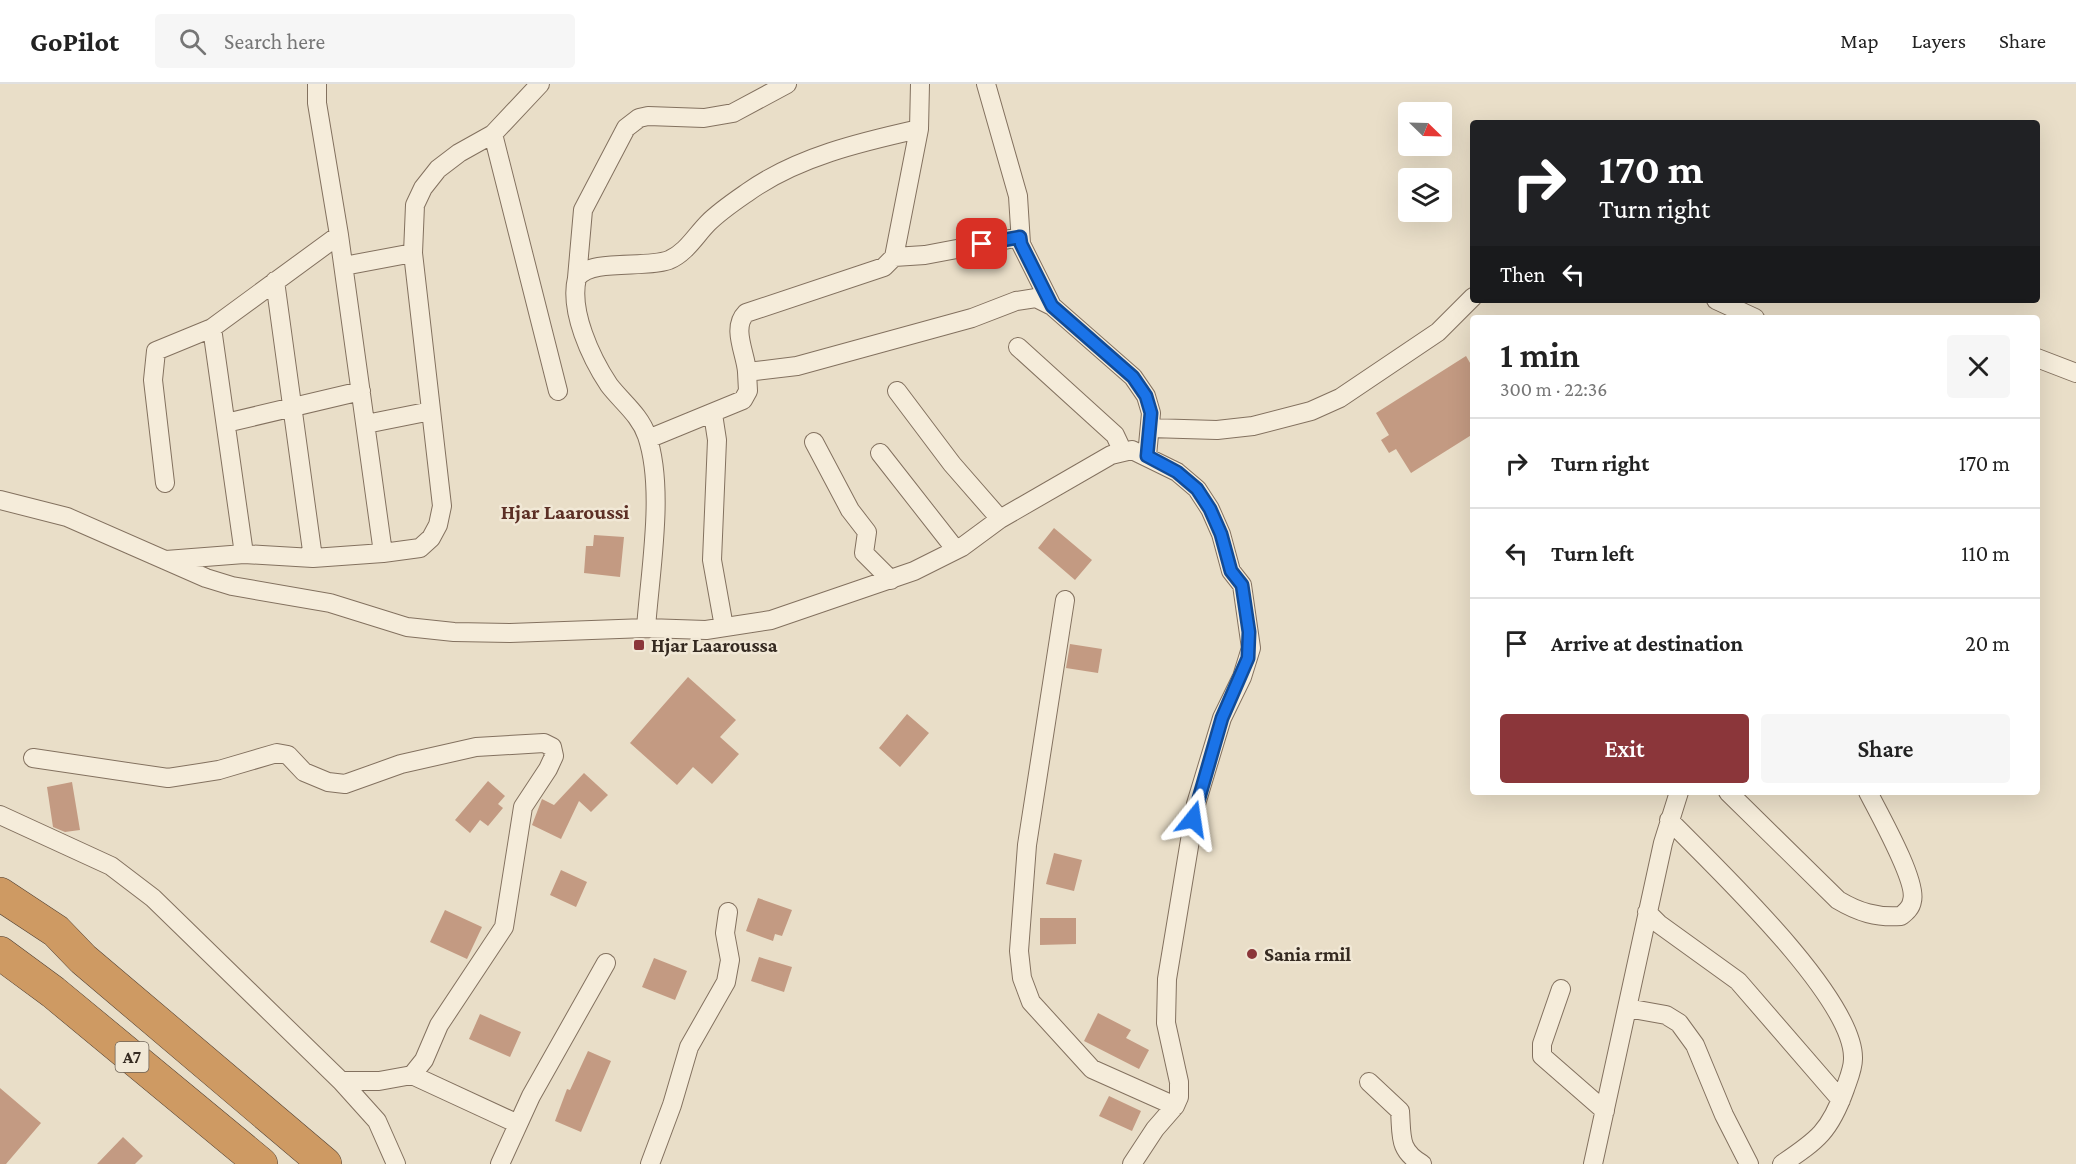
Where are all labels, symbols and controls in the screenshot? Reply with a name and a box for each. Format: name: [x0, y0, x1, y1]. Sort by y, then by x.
search box: [155, 14, 575, 68]
icon: search: [176, 25, 209, 58]
text: GoPilot: [30, 26, 119, 57]
text: Search here: [224, 29, 325, 54]
text: Map: [1840, 29, 1879, 53]
text: Layers: [1912, 29, 1966, 53]
text: Share: [1999, 29, 2046, 53]
north arrow: [1398, 102, 1452, 156]
map controls: [1398, 102, 1452, 222]
icon: right: [1500, 144, 1578, 222]
text: 170 m: [1599, 145, 1704, 192]
button: layers: [1398, 168, 1452, 222]
text: Turn right: [1599, 194, 1710, 224]
pin: [956, 218, 1007, 269]
icon: arrive: [965, 227, 998, 260]
icon: left: [1557, 258, 1590, 291]
text: Then: [1500, 262, 1545, 287]
text: 1 min: [1500, 335, 1580, 375]
button: close: [1947, 335, 2010, 398]
text: 300 m · 22:36: [1500, 378, 1607, 400]
icon: right: [1500, 447, 1533, 480]
text: Turn right: [1551, 451, 1649, 476]
text: 170 m: [1959, 451, 2010, 476]
district label: Hjar Laaroussi: [501, 500, 629, 524]
icon: left: [1500, 537, 1533, 570]
text: Turn left: [1551, 541, 1634, 566]
text: 110 m: [1961, 541, 2010, 566]
icon: arrive: [1500, 627, 1533, 660]
text: Arrive at destination: [1551, 631, 1743, 656]
text: 20 m: [1965, 631, 2010, 656]
place label: Hjar Laaroussa: [651, 634, 778, 657]
marker: Hjar Laaroussa: [632, 638, 646, 652]
button: Exit: [1500, 714, 1749, 783]
button: Share: [1761, 714, 2010, 783]
position arrow: [1161, 787, 1225, 851]
place label: Sania rmil: [1264, 943, 1351, 965]
marker: Sania rmil: [1245, 947, 1259, 961]
road number: A7: [116, 1042, 148, 1072]

